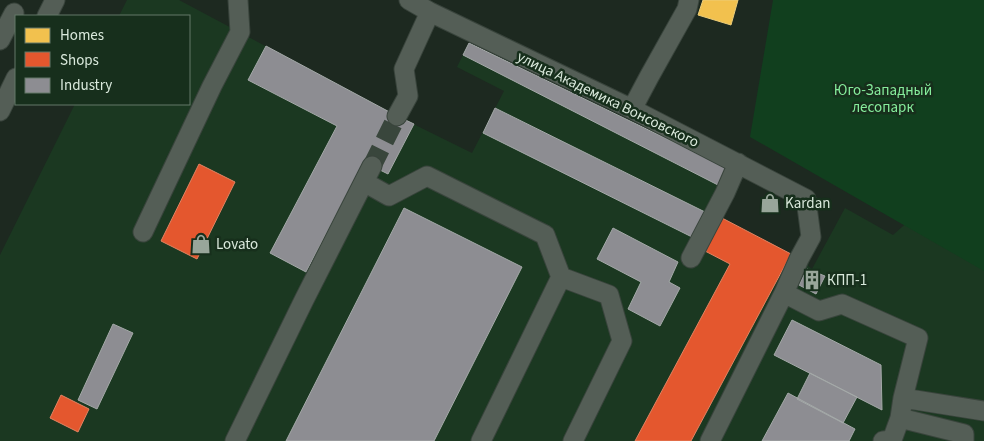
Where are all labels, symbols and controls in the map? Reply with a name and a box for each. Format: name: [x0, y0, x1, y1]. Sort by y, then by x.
legend: [15, 15, 190, 105]
text: Homes: [60, 25, 104, 46]
street label: улица Академика Вонсовского: [513, 46, 702, 153]
text: Shops: [60, 50, 99, 71]
text: Industry: [60, 75, 112, 96]
park label: Юго-Западный лесопарк: [834, 80, 932, 118]
shop icon: Kardan: [759, 192, 781, 214]
place label: Kardan: [785, 193, 830, 214]
shop icon: Lovato: [190, 233, 212, 255]
place label: Lovato: [216, 234, 258, 255]
building icon: КПП-1: [801, 269, 823, 291]
place label: КПП-1: [827, 270, 867, 291]

